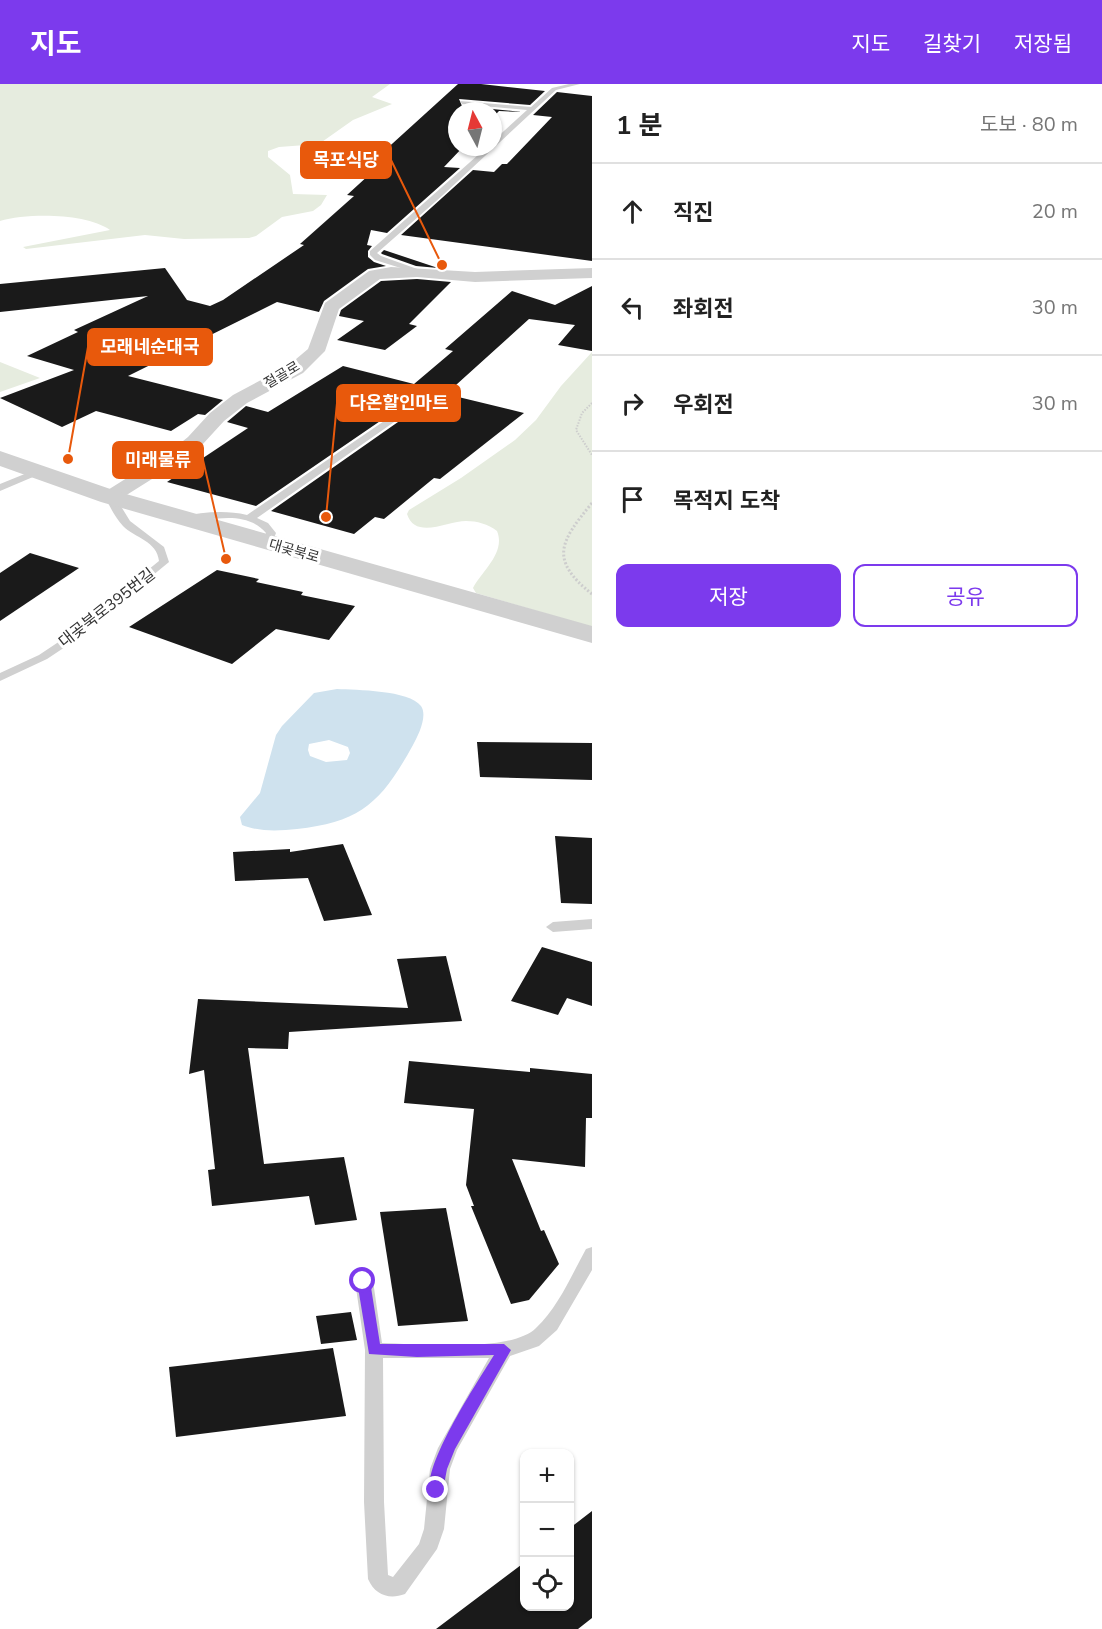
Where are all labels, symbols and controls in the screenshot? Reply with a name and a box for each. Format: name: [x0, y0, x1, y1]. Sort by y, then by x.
text: 지도: [30, 25, 82, 63]
text: 지도: [851, 30, 890, 58]
text: 길찾기: [923, 30, 981, 58]
text: 저장됨: [1014, 30, 1072, 58]
north arrow: [448, 102, 502, 156]
text: 1 분: [616, 108, 663, 143]
text: 도보 · 80 m: [980, 111, 1078, 138]
callout: 목포식당: [301, 142, 391, 178]
text: 목포식당: [313, 148, 379, 172]
icon: ahead: [616, 195, 649, 228]
text: 직진: [673, 198, 713, 228]
text: 20 m: [1032, 198, 1078, 225]
icon: left: [616, 291, 649, 324]
text: 좌회전: [673, 294, 734, 324]
text: 30 m: [1032, 294, 1078, 321]
callout: 모래네순대국: [88, 329, 212, 365]
text: 모래네순대국: [100, 335, 200, 359]
street label: 절골로: [261, 357, 304, 393]
callout: 다온할인마트: [337, 385, 460, 421]
icon: right: [616, 387, 649, 420]
text: 우회전: [673, 390, 734, 420]
text: 30 m: [1032, 390, 1078, 417]
text: 다온할인마트: [349, 391, 449, 415]
callout: 미래물류: [113, 442, 203, 478]
text: 미래물류: [125, 448, 191, 472]
icon: arrive: [616, 483, 649, 516]
text: 목적지 도착: [673, 486, 780, 516]
street label: 대곶북로: [267, 535, 321, 567]
street label: 대곶북로395번길: [54, 563, 160, 653]
button: 저장: [616, 564, 841, 627]
button: 공유: [853, 564, 1078, 627]
route start: [349, 1267, 375, 1293]
map controls: [520, 1449, 574, 1611]
button: +: [520, 1449, 574, 1503]
route end: [422, 1476, 448, 1502]
button: −: [520, 1503, 574, 1557]
button: locate: [520, 1557, 574, 1611]

